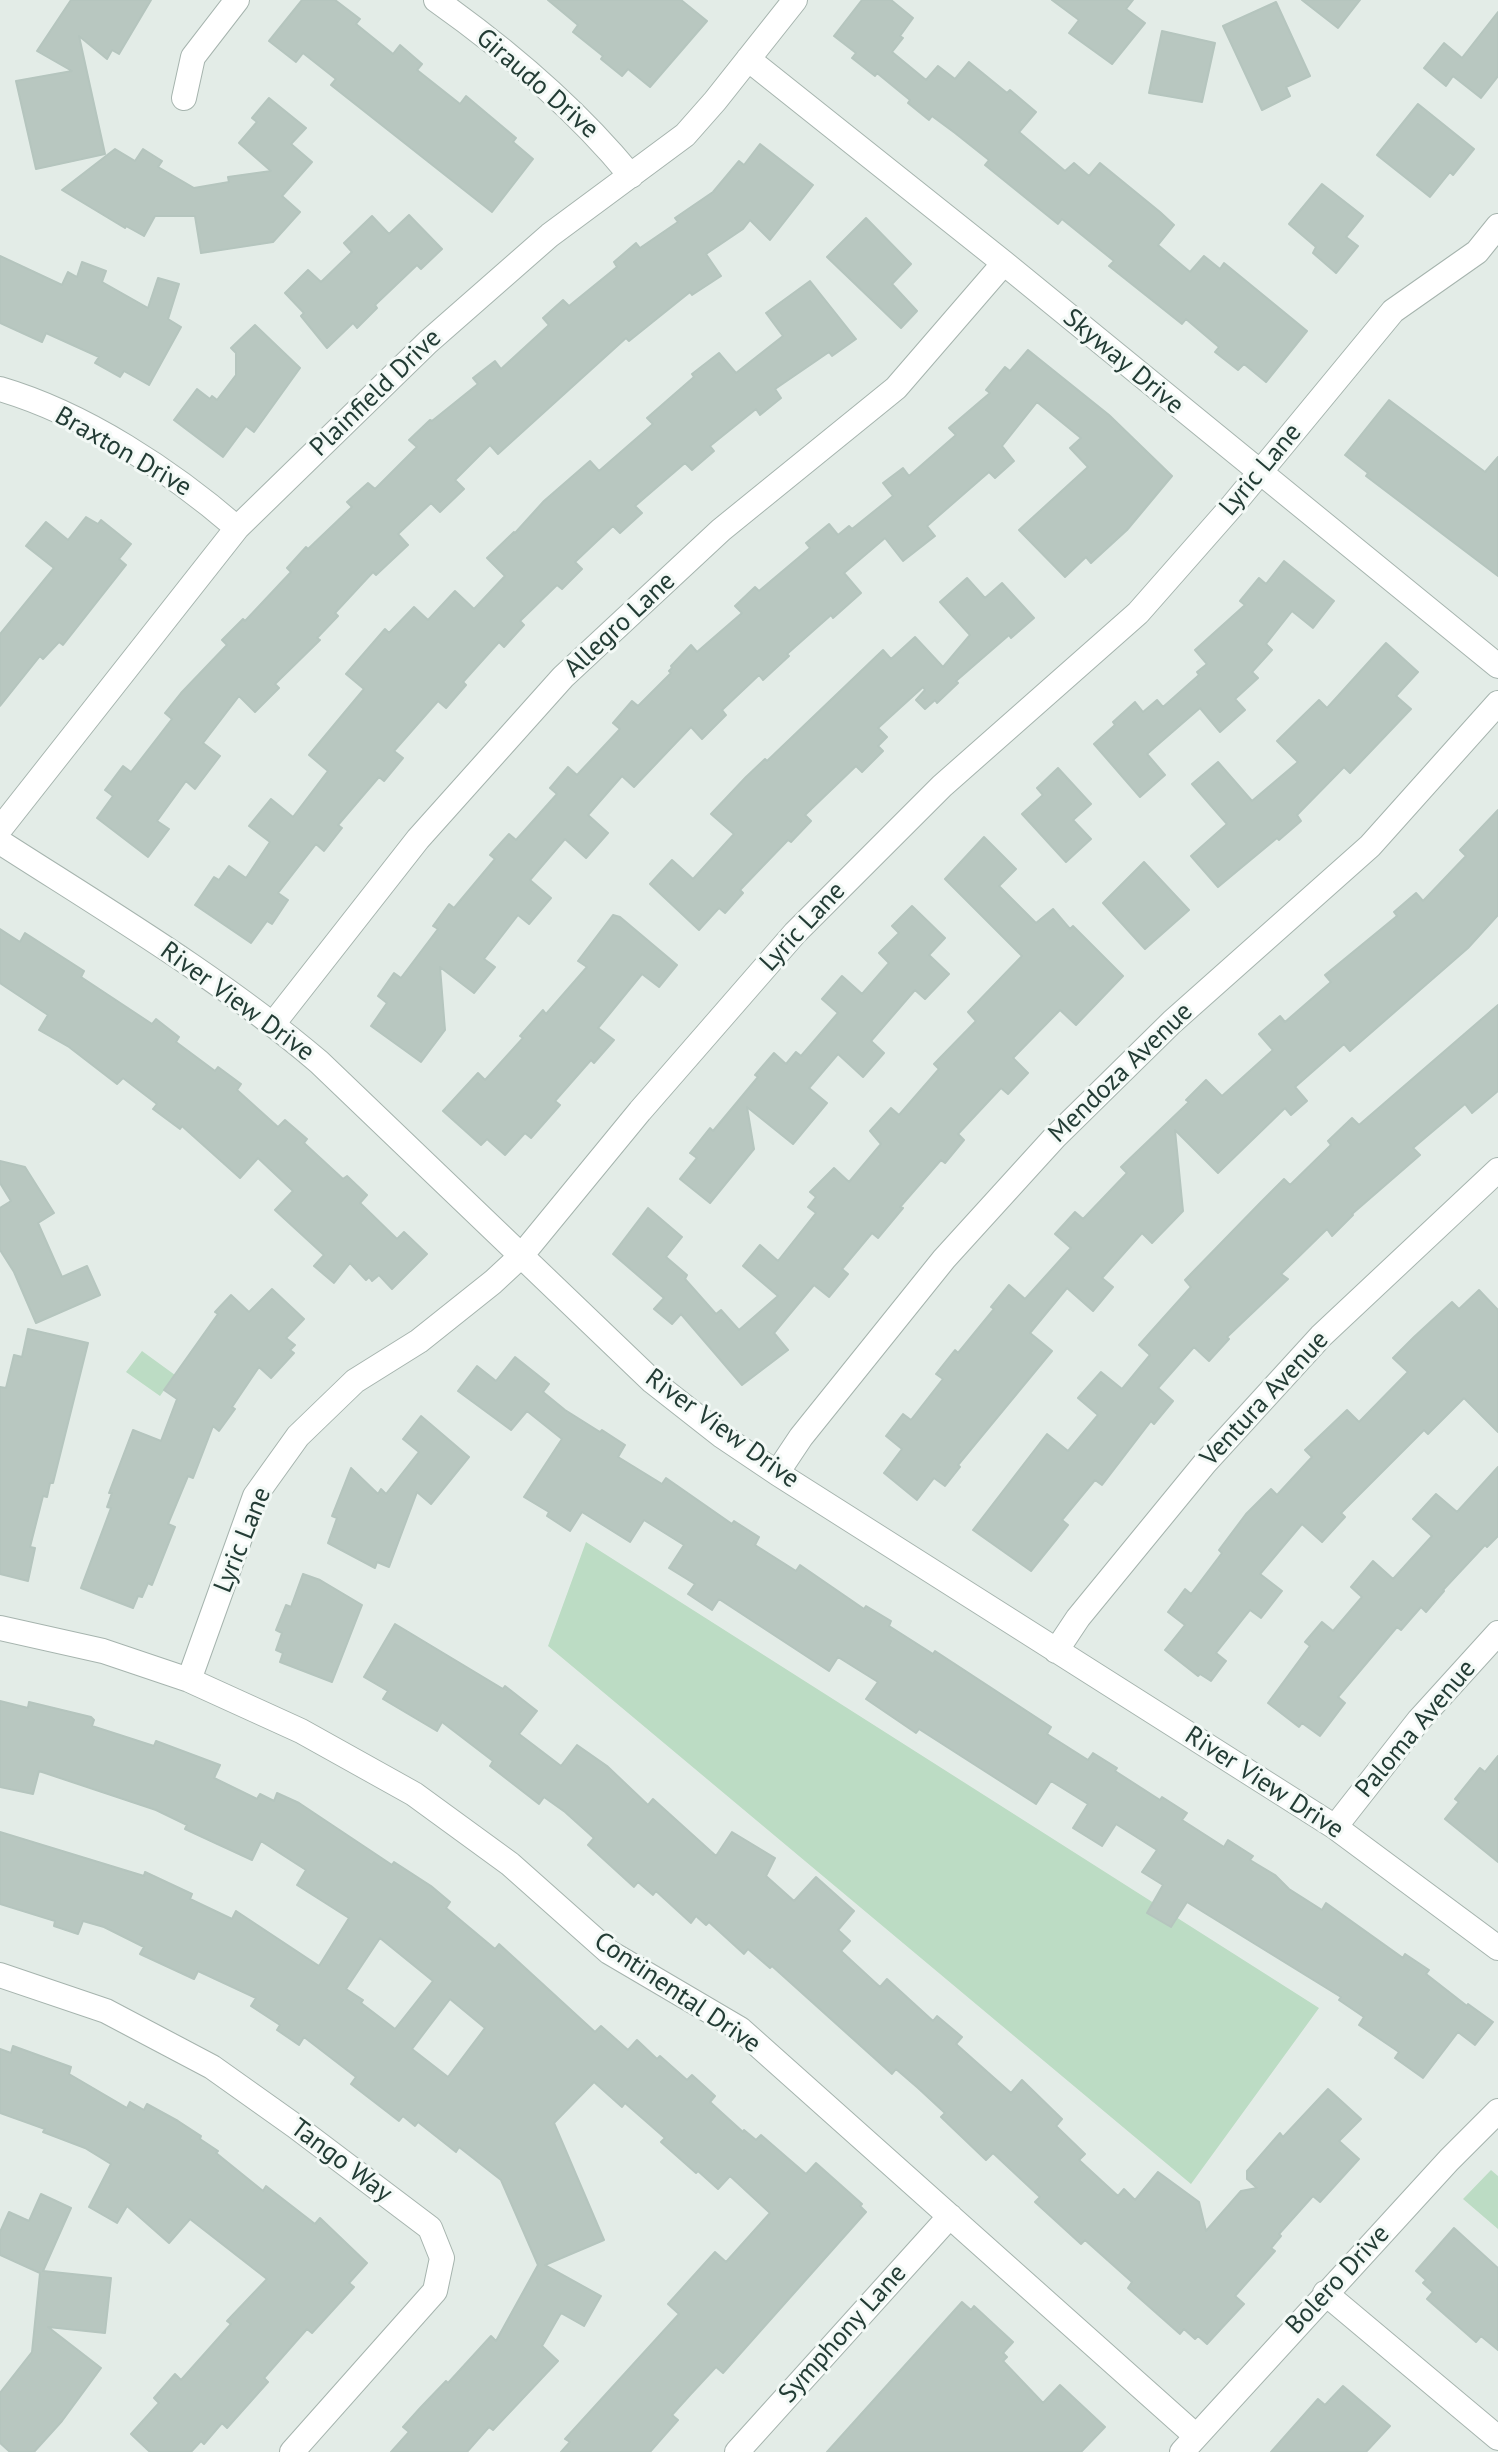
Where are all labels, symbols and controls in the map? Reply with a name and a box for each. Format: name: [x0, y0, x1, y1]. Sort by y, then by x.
street label: Giraudo Drive: [469, 22, 605, 146]
street label: Skyway Drive: [1056, 303, 1190, 421]
street label: Plainfield Drive: [304, 323, 448, 463]
street label: Braxton Drive: [49, 400, 197, 504]
street label: Lyric Lane: [1213, 418, 1309, 522]
street label: Allegro Lane: [558, 566, 682, 684]
street label: Lyric Lane: [754, 876, 852, 978]
street label: River View Drive: [154, 936, 320, 1068]
street label: Mendoza Avenue: [1042, 996, 1200, 1150]
street label: Ventura Avenue: [1194, 1325, 1336, 1473]
street label: River View Drive: [639, 1363, 805, 1495]
street label: Lyric Lane: [208, 1483, 278, 1597]
street label: Paloma Avenue: [1349, 1654, 1483, 1804]
street label: River View Drive: [1179, 1720, 1349, 1846]
street label: Continental Drive: [588, 1926, 766, 2060]
street label: Tango Way: [284, 2113, 398, 2209]
street label: Bolero Drive: [1280, 2219, 1396, 2341]
street label: Symphony Lane: [773, 2258, 913, 2410]

